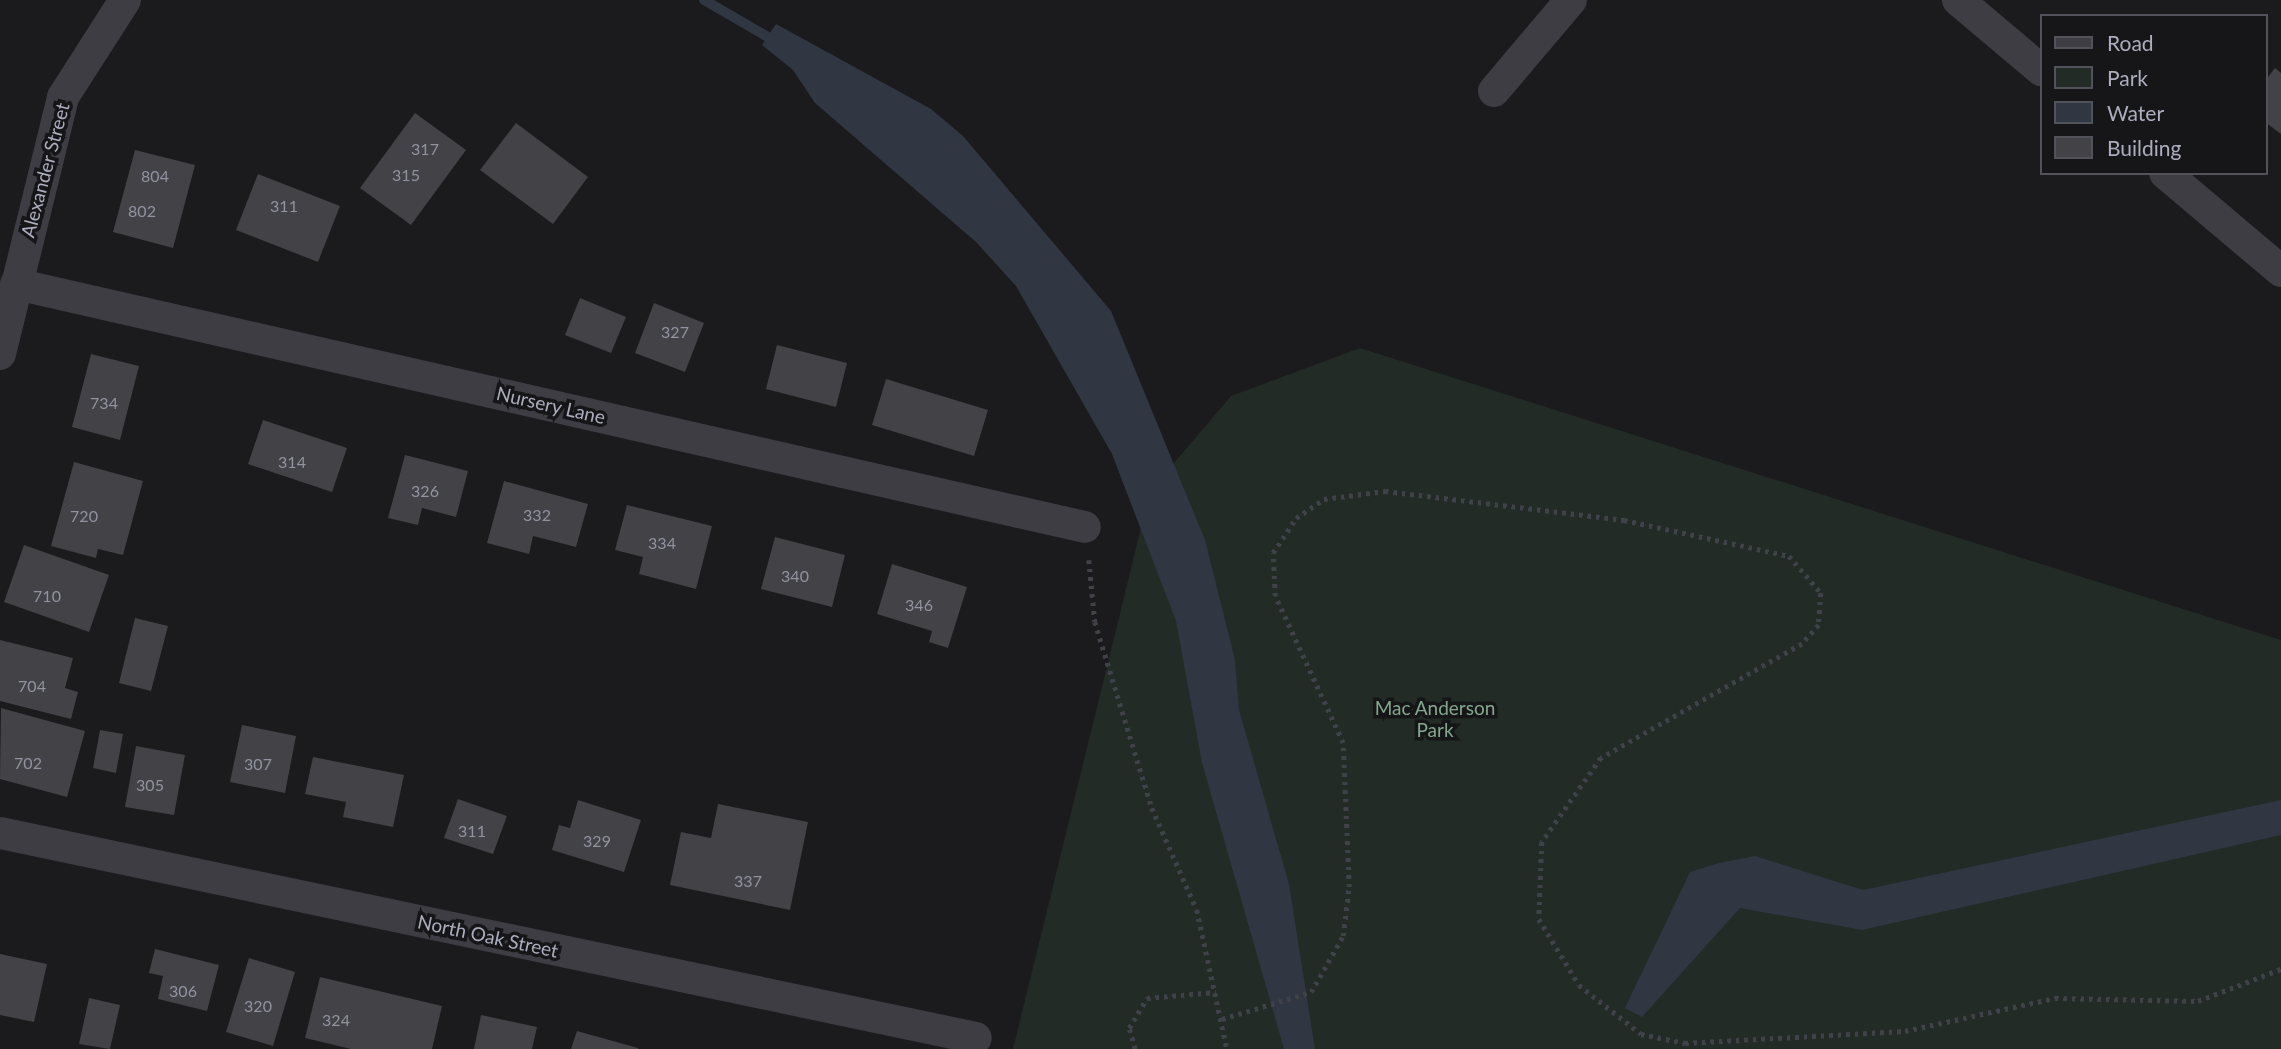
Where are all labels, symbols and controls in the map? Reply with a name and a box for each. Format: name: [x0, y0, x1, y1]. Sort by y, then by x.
legend: [2039, 14, 2267, 175]
text: Road: [2107, 30, 2154, 55]
text: Park: [2107, 65, 2148, 90]
street label: Alexander Street: [16, 100, 74, 240]
text: Water: [2107, 100, 2164, 125]
text: Building: [2107, 135, 2182, 160]
house number: 317: [411, 139, 439, 159]
house number: 315: [392, 165, 420, 185]
house number: 804: [141, 166, 169, 186]
house number: 311: [270, 196, 298, 216]
house number: 802: [128, 201, 156, 221]
house number: 327: [661, 322, 689, 342]
street label: Nursery Lane: [494, 381, 608, 429]
house number: 734: [90, 393, 118, 413]
house number: 314: [278, 452, 306, 472]
house number: 326: [411, 481, 439, 501]
house number: 332: [523, 505, 551, 525]
house number: 720: [70, 506, 98, 526]
house number: 334: [648, 533, 676, 553]
house number: 340: [781, 566, 809, 586]
house number: 710: [33, 586, 61, 606]
house number: 346: [905, 595, 933, 615]
house number: 704: [18, 676, 46, 696]
park label: Mac Anderson Park: [1374, 697, 1496, 741]
house number: 702: [14, 753, 42, 773]
house number: 307: [244, 754, 272, 774]
house number: 305: [136, 775, 164, 795]
house number: 311: [458, 821, 486, 841]
house number: 329: [583, 831, 611, 851]
house number: 337: [734, 871, 762, 891]
street label: North Oak Street: [416, 910, 560, 962]
house number: 306: [169, 981, 197, 1001]
house number: 320: [244, 996, 272, 1016]
house number: 324: [322, 1010, 350, 1030]

